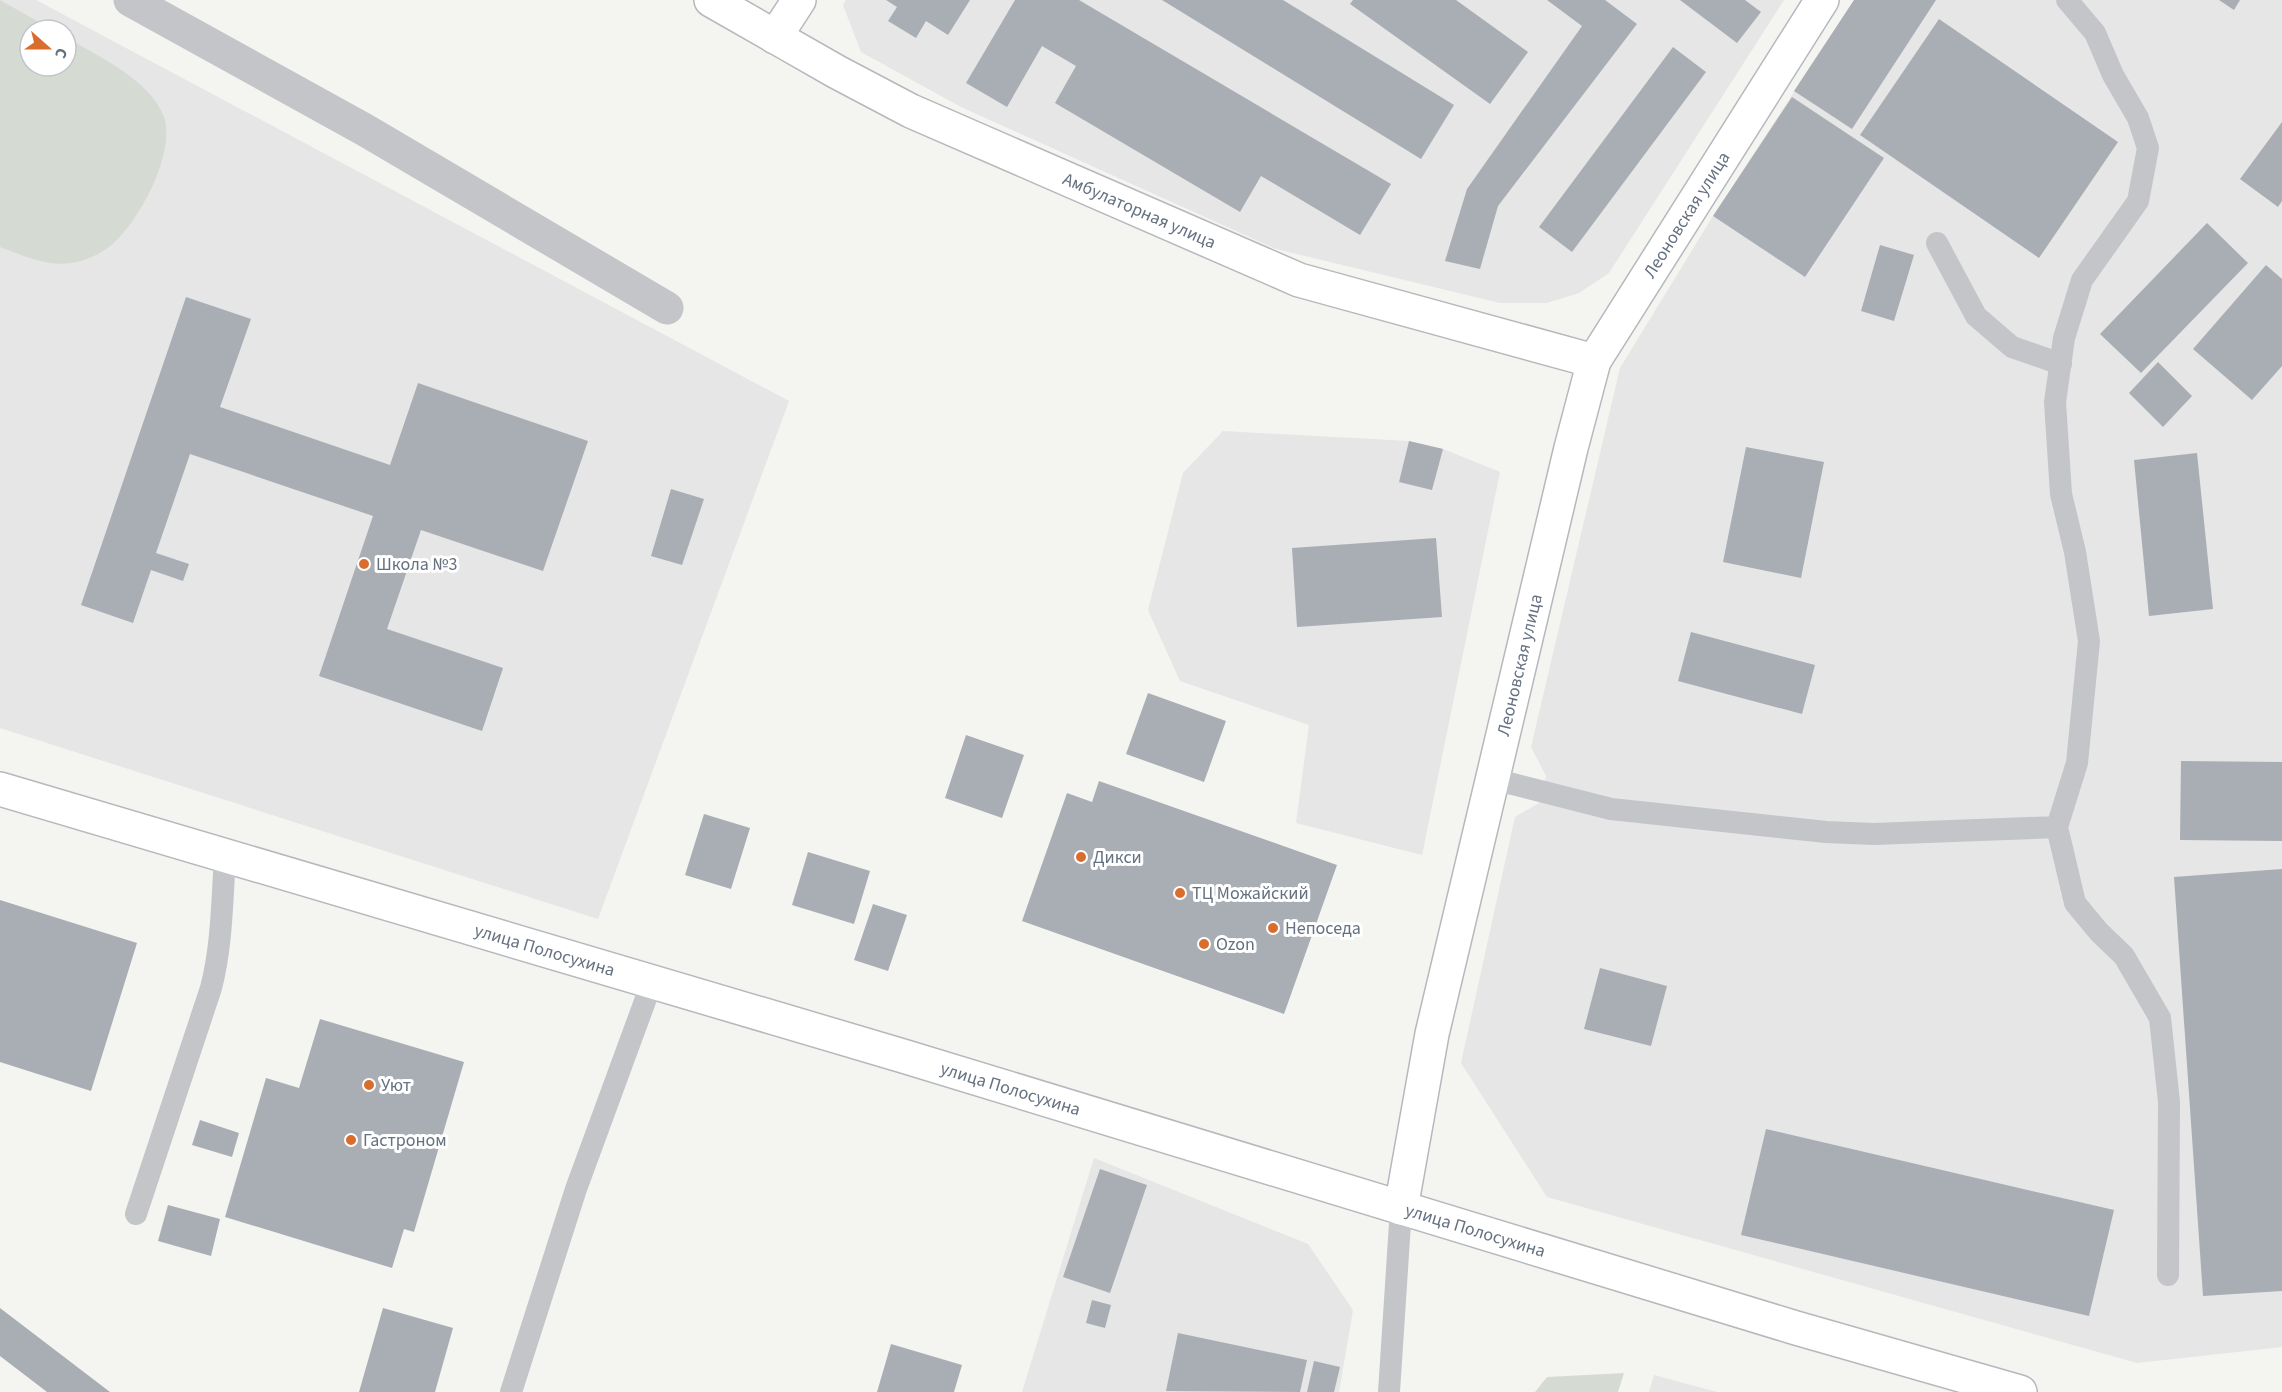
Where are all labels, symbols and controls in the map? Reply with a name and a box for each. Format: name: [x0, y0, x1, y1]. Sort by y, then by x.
north arrow: [18, 18, 78, 78]
text: С: [49, 45, 73, 61]
street label: Леоновская улица: [1637, 147, 1736, 283]
street label: Амбулаторная улица: [1059, 167, 1220, 255]
place label: Школа №3: [376, 552, 457, 577]
marker: Школа №3: [357, 557, 371, 571]
street label: Леоновская улица: [1491, 592, 1549, 739]
place label: Дикси: [1093, 845, 1142, 870]
marker: Дикси: [1074, 850, 1088, 864]
place label: ТЦ Можайский: [1192, 881, 1309, 906]
marker: ТЦ Можайский: [1173, 886, 1187, 900]
place label: Непоседа: [1285, 916, 1361, 941]
street label: улица Полосухина: [471, 918, 618, 983]
marker: Непоседа: [1266, 921, 1280, 935]
place label: Ozon: [1216, 932, 1255, 957]
marker: Ozon: [1197, 937, 1211, 951]
street label: улица Полосухина: [937, 1056, 1084, 1122]
place label: Уют: [381, 1073, 411, 1098]
marker: Уют: [362, 1078, 376, 1092]
place label: Гастроном: [363, 1128, 447, 1153]
marker: Гастроном: [344, 1133, 358, 1147]
street label: улица Полосухина: [1402, 1198, 1548, 1264]

